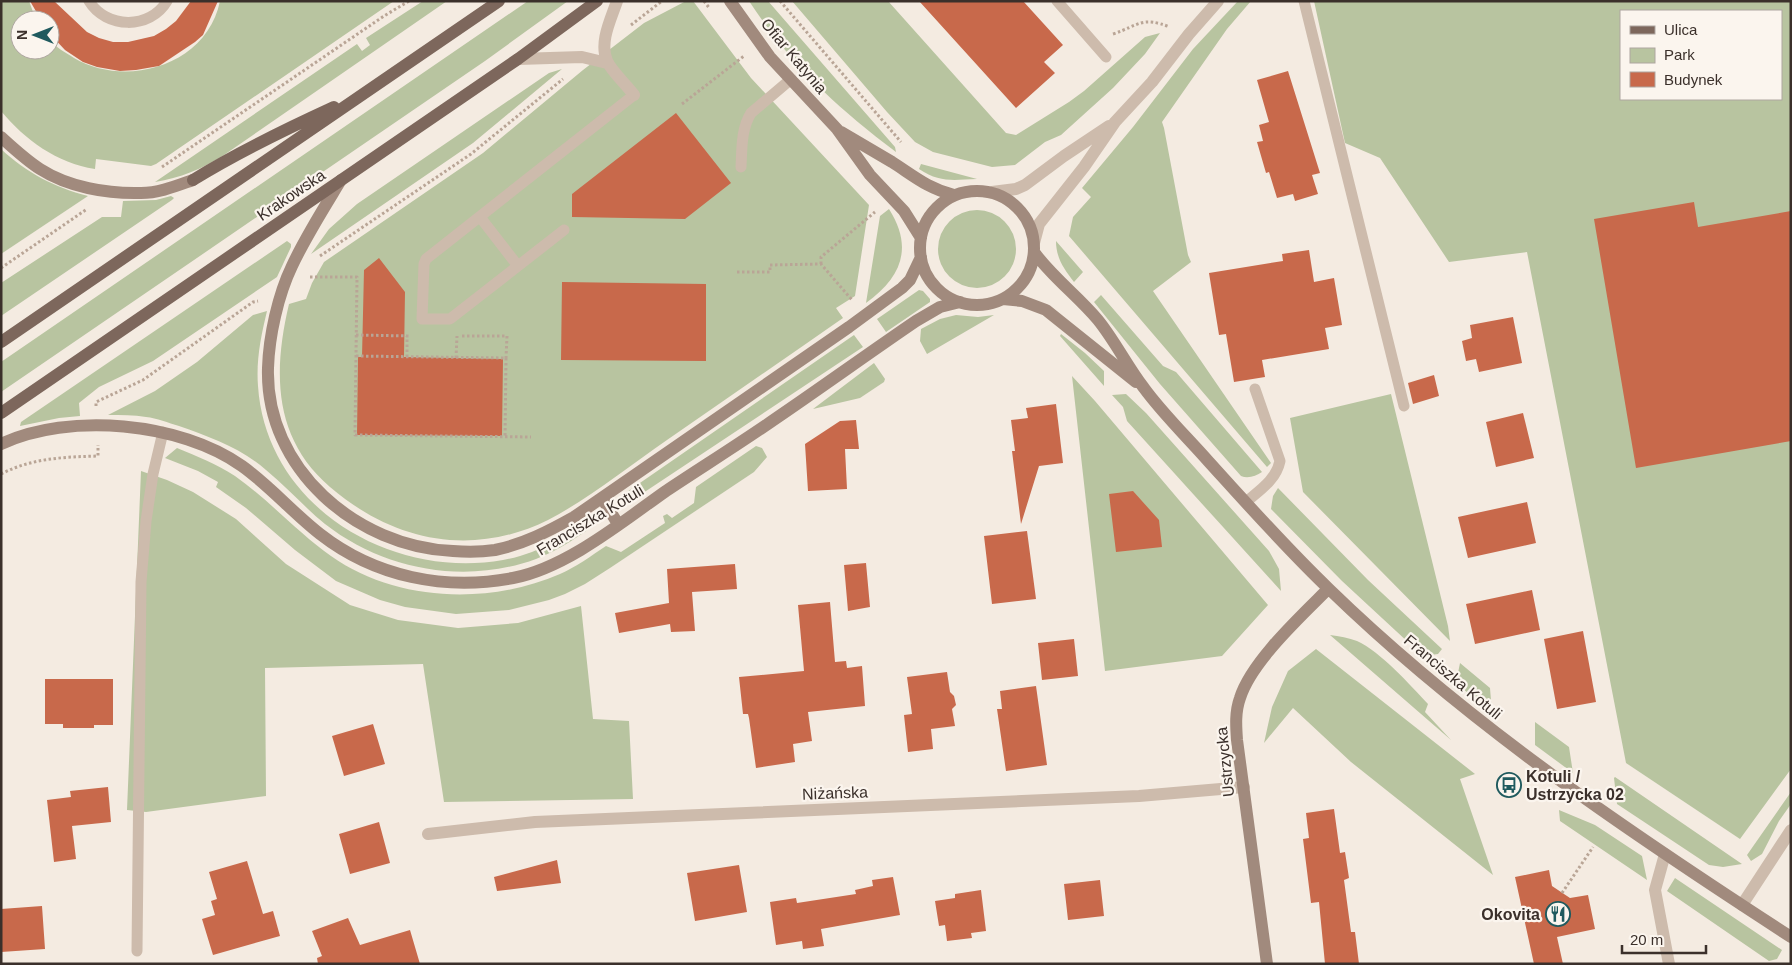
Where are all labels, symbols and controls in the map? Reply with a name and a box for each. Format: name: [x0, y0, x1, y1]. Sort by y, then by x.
north arrow: [10, 10, 60, 60]
legend: [1620, 10, 1782, 100]
street label: Ofiar Katynia: [758, 15, 830, 97]
text: Ulica: [1664, 21, 1698, 38]
text: N: [14, 30, 30, 40]
text: Park: [1664, 46, 1695, 63]
text: Budynek: [1664, 71, 1723, 88]
street label: Krakowska: [254, 166, 328, 224]
street label: Franciszka Kotuli: [533, 481, 647, 559]
street label: Franciszka Kotuli: [1401, 631, 1505, 723]
street label: Ustrzycka: [1213, 726, 1237, 798]
place label: Kotuli / Ustrzycka 02: [1526, 768, 1624, 803]
bus stop icon: Kotuli / Ustrzycka 02: [1496, 772, 1522, 798]
street label: Niżańska: [802, 783, 868, 803]
restaurant icon: Okovita: [1545, 901, 1571, 927]
place label: Okovita: [1481, 906, 1540, 923]
scale bar: [1622, 922, 1706, 954]
text: 20 m: [1630, 931, 1663, 948]

